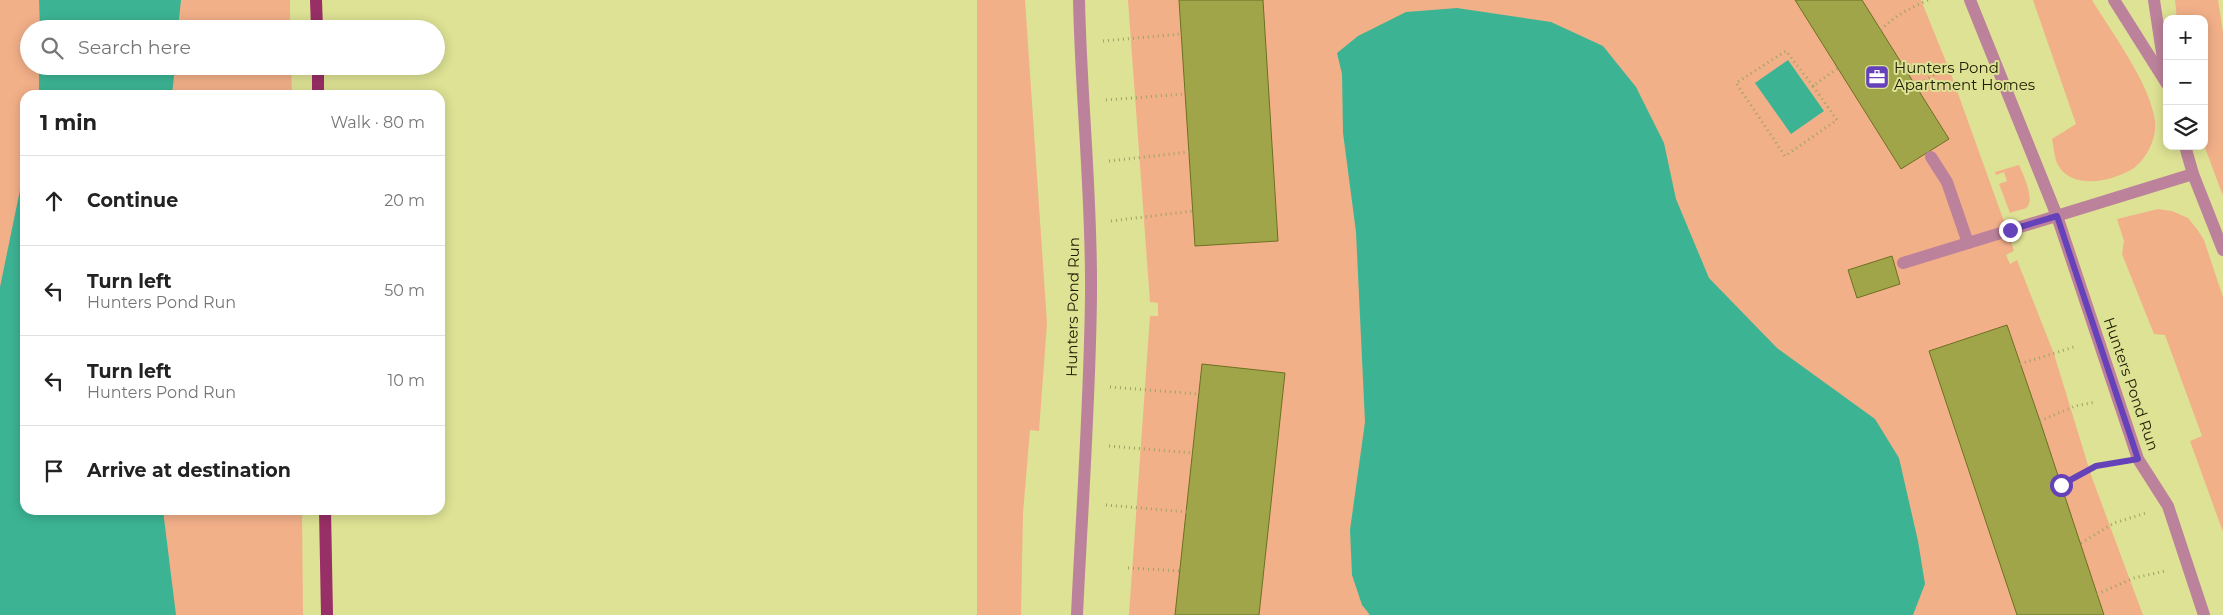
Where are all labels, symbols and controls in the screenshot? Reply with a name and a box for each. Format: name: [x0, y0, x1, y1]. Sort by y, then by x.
map controls: [2163, 15, 2208, 150]
button: +: [2163, 15, 2208, 60]
search box: [20, 20, 445, 75]
icon: search: [38, 34, 66, 62]
text: Search here: [78, 36, 191, 59]
place label: Hunters Pond Apartment Homes: [1894, 58, 2035, 94]
button: −: [2163, 60, 2208, 105]
office icon: Hunters Pond Apartment Homes: [1864, 64, 1890, 90]
button: layers: [2163, 105, 2208, 150]
text: 1 min: [40, 110, 97, 135]
text: Walk · 80 m: [330, 113, 425, 132]
icon: ahead: [40, 187, 68, 215]
text: Continue: [87, 189, 178, 212]
text: 20 m: [384, 191, 425, 210]
route end: [1999, 219, 2022, 242]
street label: Hunters Pond Run: [1062, 237, 1083, 377]
text: Turn left: [87, 270, 172, 293]
icon: left: [40, 277, 68, 305]
text: 50 m: [384, 281, 425, 300]
text: Hunters Pond Run: [87, 293, 236, 312]
street label: Hunters Pond Run: [2100, 315, 2163, 453]
text: Turn left: [87, 360, 172, 383]
icon: left: [40, 367, 68, 395]
text: 10 m: [387, 371, 425, 390]
text: Hunters Pond Run: [87, 383, 236, 402]
icon: arrive: [40, 457, 68, 485]
text: Arrive at destination: [87, 459, 291, 482]
route start: [2050, 474, 2073, 497]

